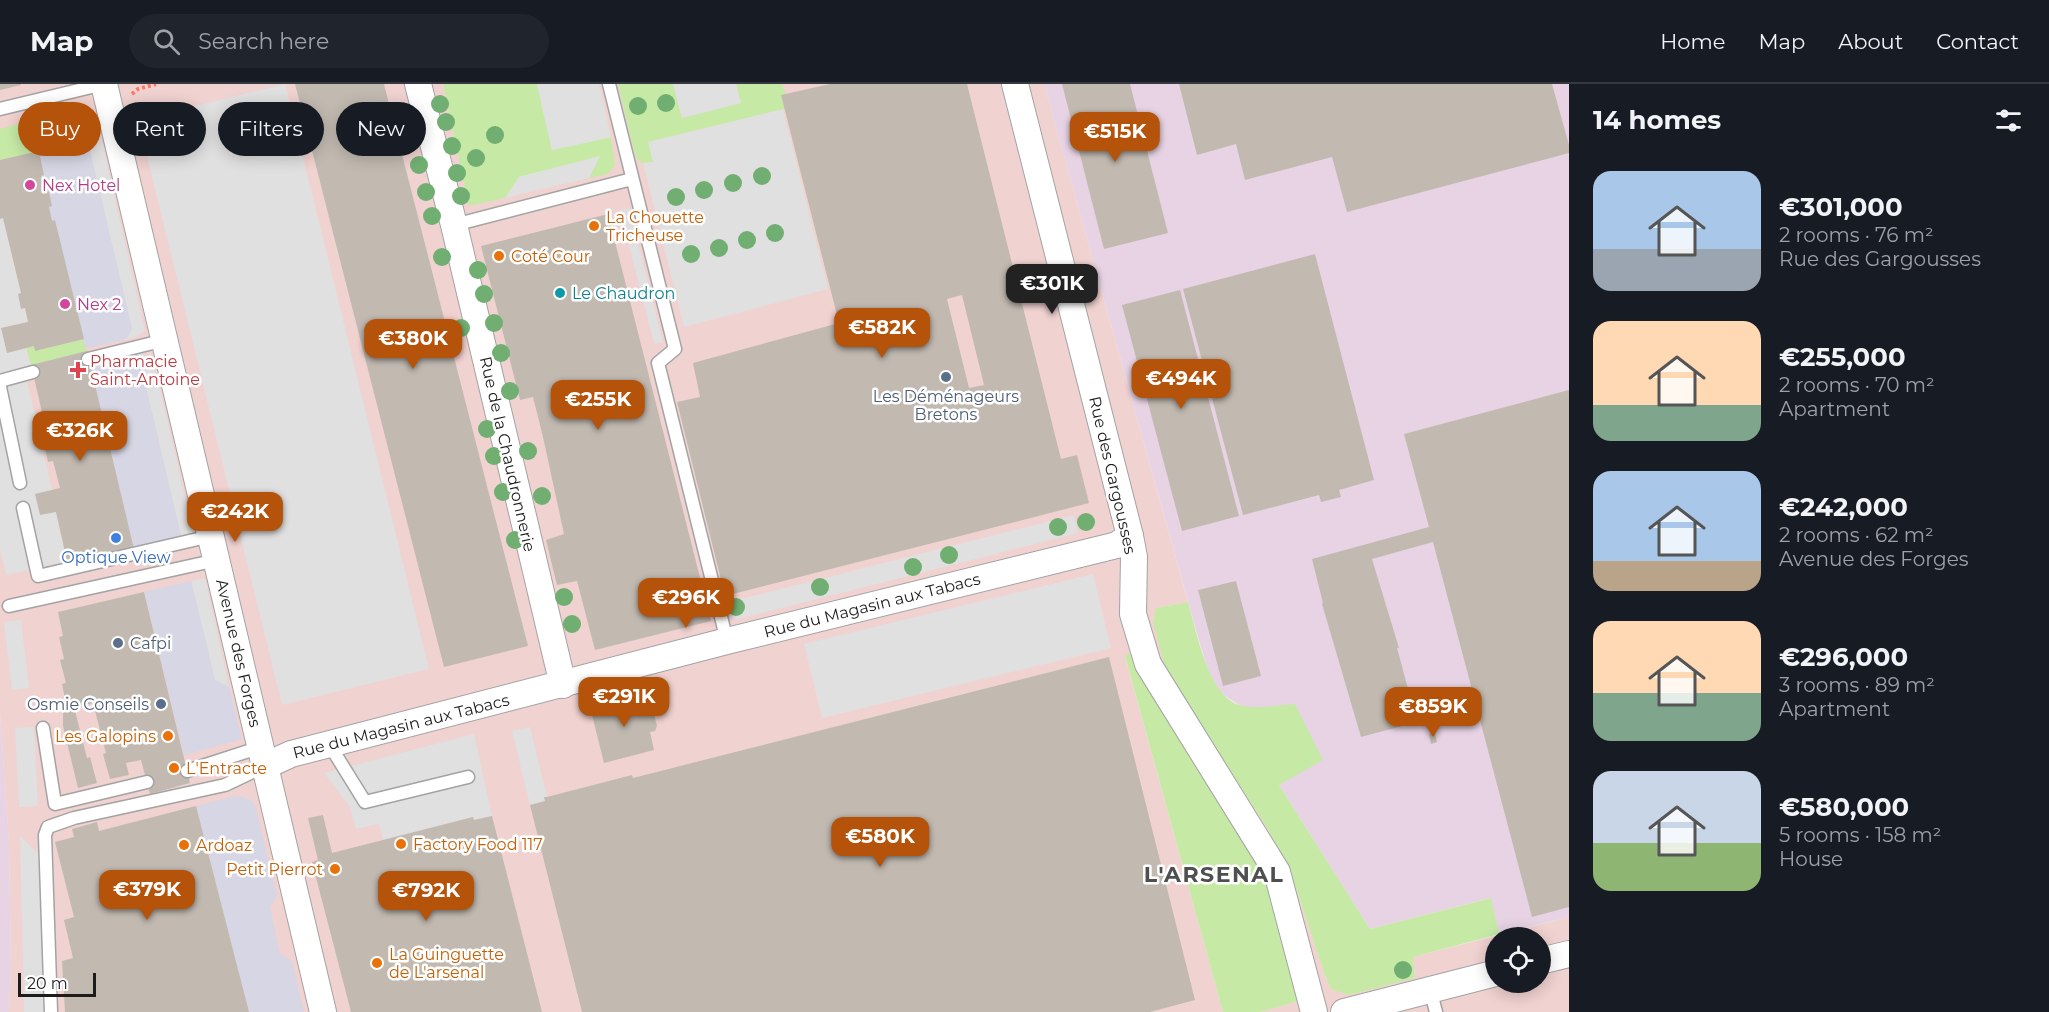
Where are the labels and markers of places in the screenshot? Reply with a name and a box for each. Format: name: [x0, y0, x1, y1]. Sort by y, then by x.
pin: €515K: [1073, 112, 1157, 163]
place label: Nex Hotel: [42, 176, 120, 195]
marker: Nex Hotel: [23, 178, 37, 192]
place label: La Chouette Tricheuse: [606, 208, 704, 245]
marker: La Chouette Tricheuse: [587, 219, 601, 233]
place label: Coté Cour: [511, 247, 590, 266]
marker: Coté Cour: [492, 249, 506, 263]
pin: €301K: [1010, 264, 1094, 315]
place label: Le Chaudron: [572, 284, 675, 303]
marker: Le Chaudron: [553, 286, 567, 300]
place label: Nex 2: [77, 295, 121, 314]
marker: Nex 2: [58, 297, 72, 311]
pin: €582K: [840, 308, 924, 359]
pin: €380K: [371, 319, 455, 370]
place label: Pharmacie Saint-Antoine: [90, 352, 200, 389]
pin: €494K: [1139, 359, 1223, 410]
marker: Pharmacie Saint-Antoine: [71, 363, 85, 377]
marker: Les Déménageurs Bretons: [939, 370, 953, 384]
pin: €255K: [556, 380, 640, 431]
place label: Les Déménageurs Bretons: [873, 387, 1019, 424]
pin: €326K: [38, 411, 122, 462]
pin: €242K: [193, 492, 277, 543]
marker: Optique View: [109, 531, 123, 545]
place label: Optique View: [61, 548, 171, 567]
pin: €296K: [644, 578, 728, 629]
place label: Cafpi: [130, 634, 171, 653]
marker: Cafpi: [111, 636, 125, 650]
pin: €291K: [582, 677, 666, 728]
pin: €859K: [1391, 687, 1475, 738]
place label: Osmie Conseils: [27, 695, 149, 714]
marker: Osmie Conseils: [154, 697, 168, 711]
place label: Les Galopins: [55, 727, 156, 746]
marker: Les Galopins: [161, 729, 175, 743]
place label: L'Entracte: [186, 759, 267, 778]
marker: L'Entracte: [167, 761, 181, 775]
pin: €580K: [838, 817, 922, 868]
place label: Factory Food 117: [413, 835, 543, 854]
place label: Ardoaz: [196, 836, 252, 855]
marker: Factory Food 117: [394, 837, 408, 851]
marker: Ardoaz: [177, 838, 191, 852]
place label: Petit Pierrot: [226, 860, 323, 879]
marker: Petit Pierrot: [328, 862, 342, 876]
pin: €379K: [105, 870, 189, 921]
pin: €792K: [384, 871, 468, 922]
place label: La Guinguette de L'arsenal: [389, 945, 504, 982]
marker: La Guinguette de L'arsenal: [370, 956, 384, 970]

